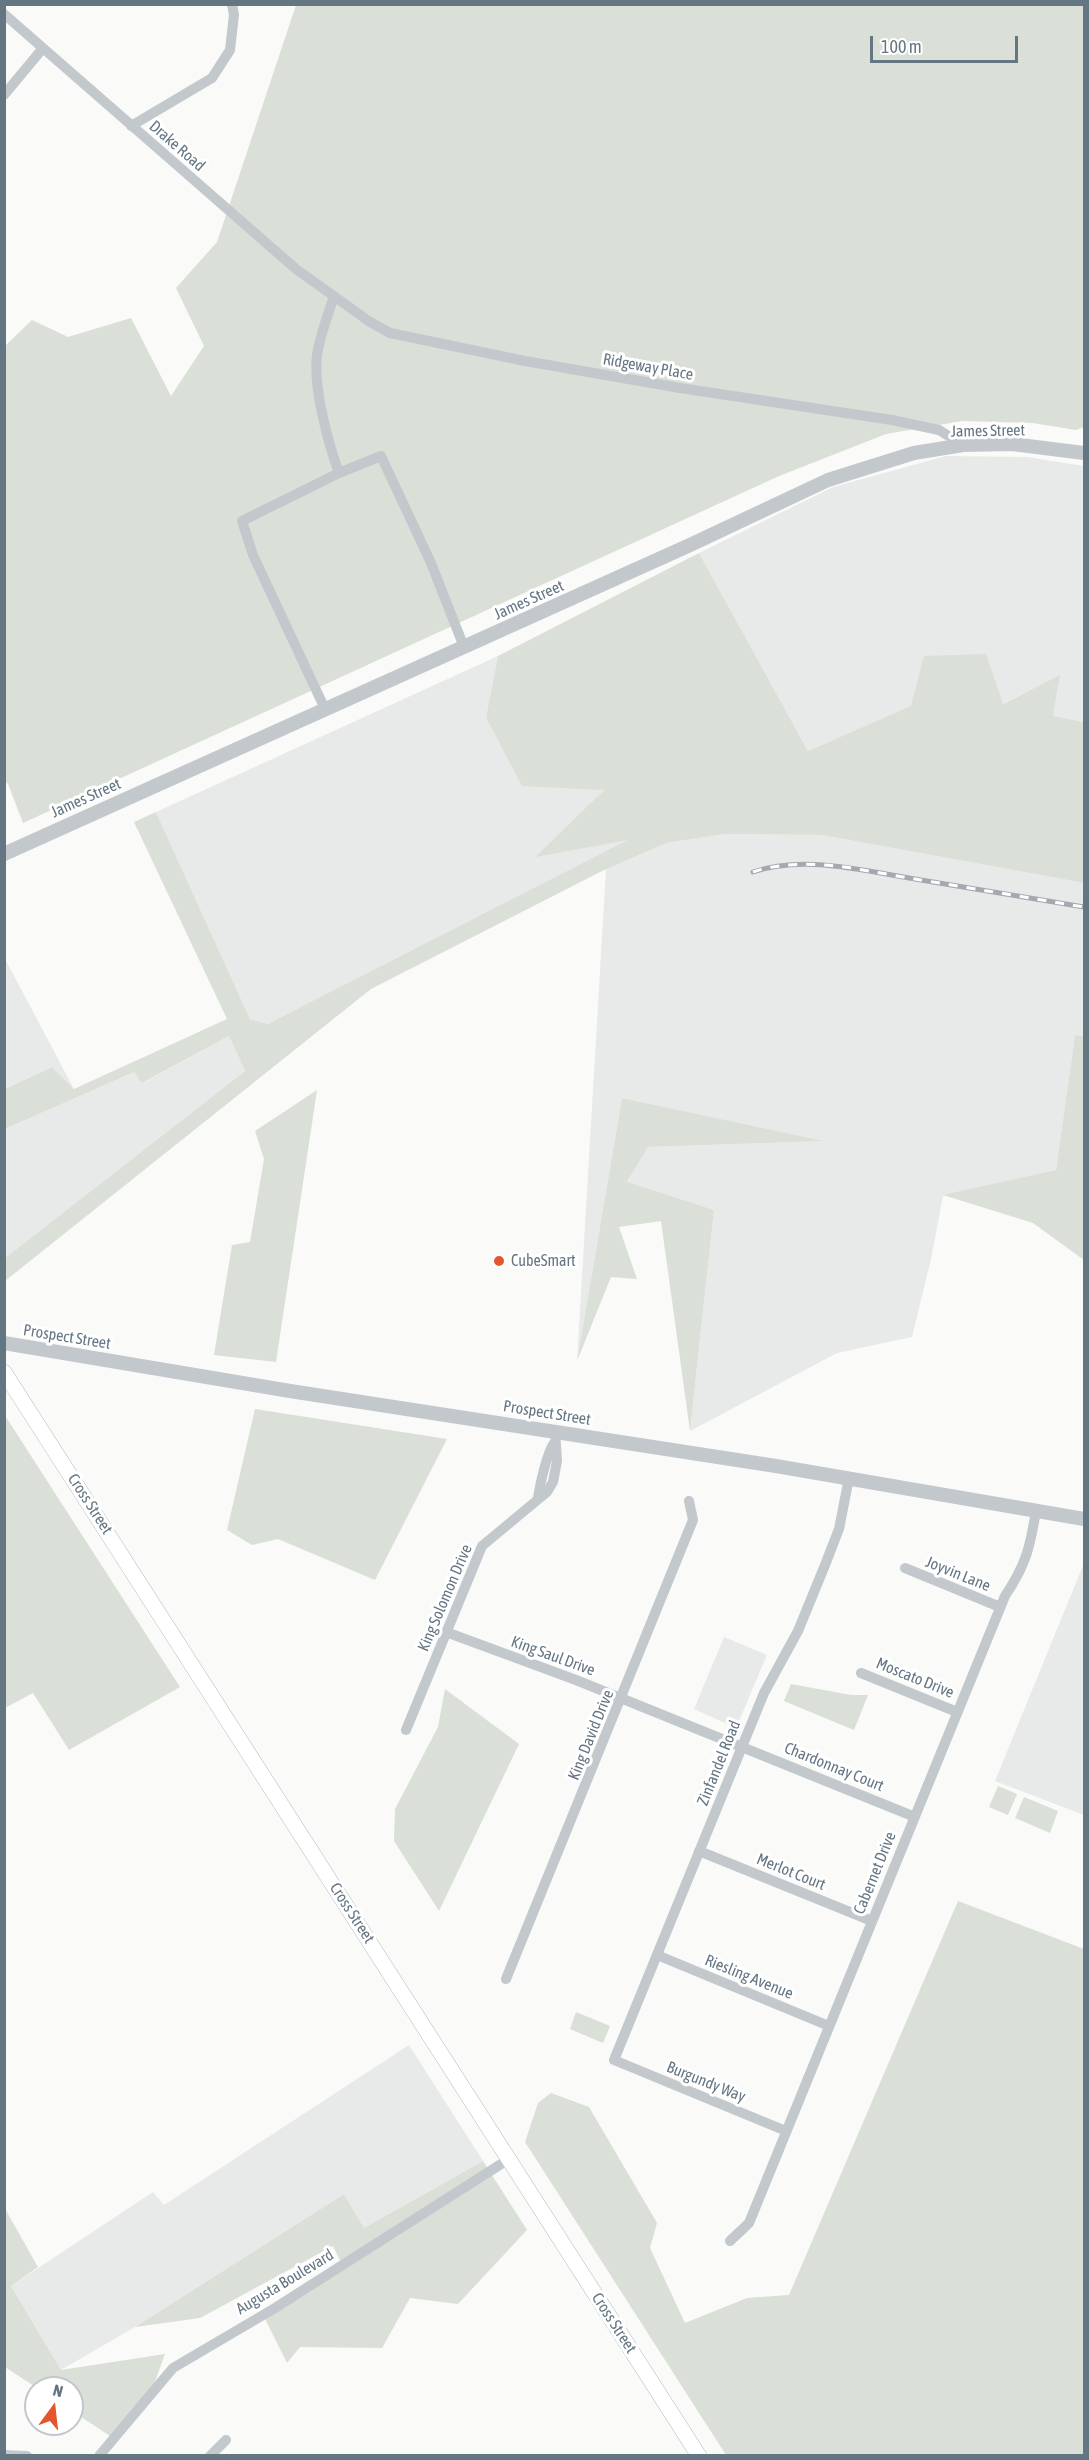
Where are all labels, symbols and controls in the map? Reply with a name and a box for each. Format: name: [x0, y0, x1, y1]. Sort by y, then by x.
scale bar: [873, 24, 1022, 62]
text: 100 m: [881, 36, 922, 57]
street label: Drake Road: [145, 117, 209, 175]
street label: Ridgeway Place: [601, 350, 695, 384]
street label: James Street: [951, 421, 1025, 441]
street label: James Street: [491, 576, 567, 624]
street label: James Street: [48, 774, 124, 822]
place label: CubeSmart: [511, 1251, 576, 1271]
marker: CubeSmart: [492, 1254, 506, 1268]
street label: Prospect Street: [22, 1321, 112, 1353]
street label: Prospect Street: [502, 1397, 592, 1429]
street label: Cross Street: [63, 1470, 117, 1538]
street label: King Solomon Drive: [414, 1542, 476, 1654]
street label: Joyvin Lane: [923, 1552, 993, 1596]
street label: King Saul Drive: [508, 1632, 598, 1680]
street label: Moscato Drive: [873, 1654, 957, 1702]
street label: King David Drive: [564, 1687, 618, 1783]
street label: Zinfandel Road: [693, 1718, 745, 1808]
street label: Chardonnay Court: [781, 1738, 887, 1796]
street label: Cabernet Drive: [850, 1829, 900, 1917]
street label: Merlot Court: [754, 1849, 828, 1895]
street label: Cross Street: [325, 1879, 379, 1947]
street label: Riesling Avenue: [702, 1951, 796, 2003]
street label: Burgundy Way: [664, 2057, 748, 2107]
street label: Augusta Boulevard: [233, 2245, 337, 2319]
street label: Cross Street: [587, 2289, 641, 2357]
north arrow: [24, 2376, 84, 2436]
text: N: [51, 2381, 65, 2400]

